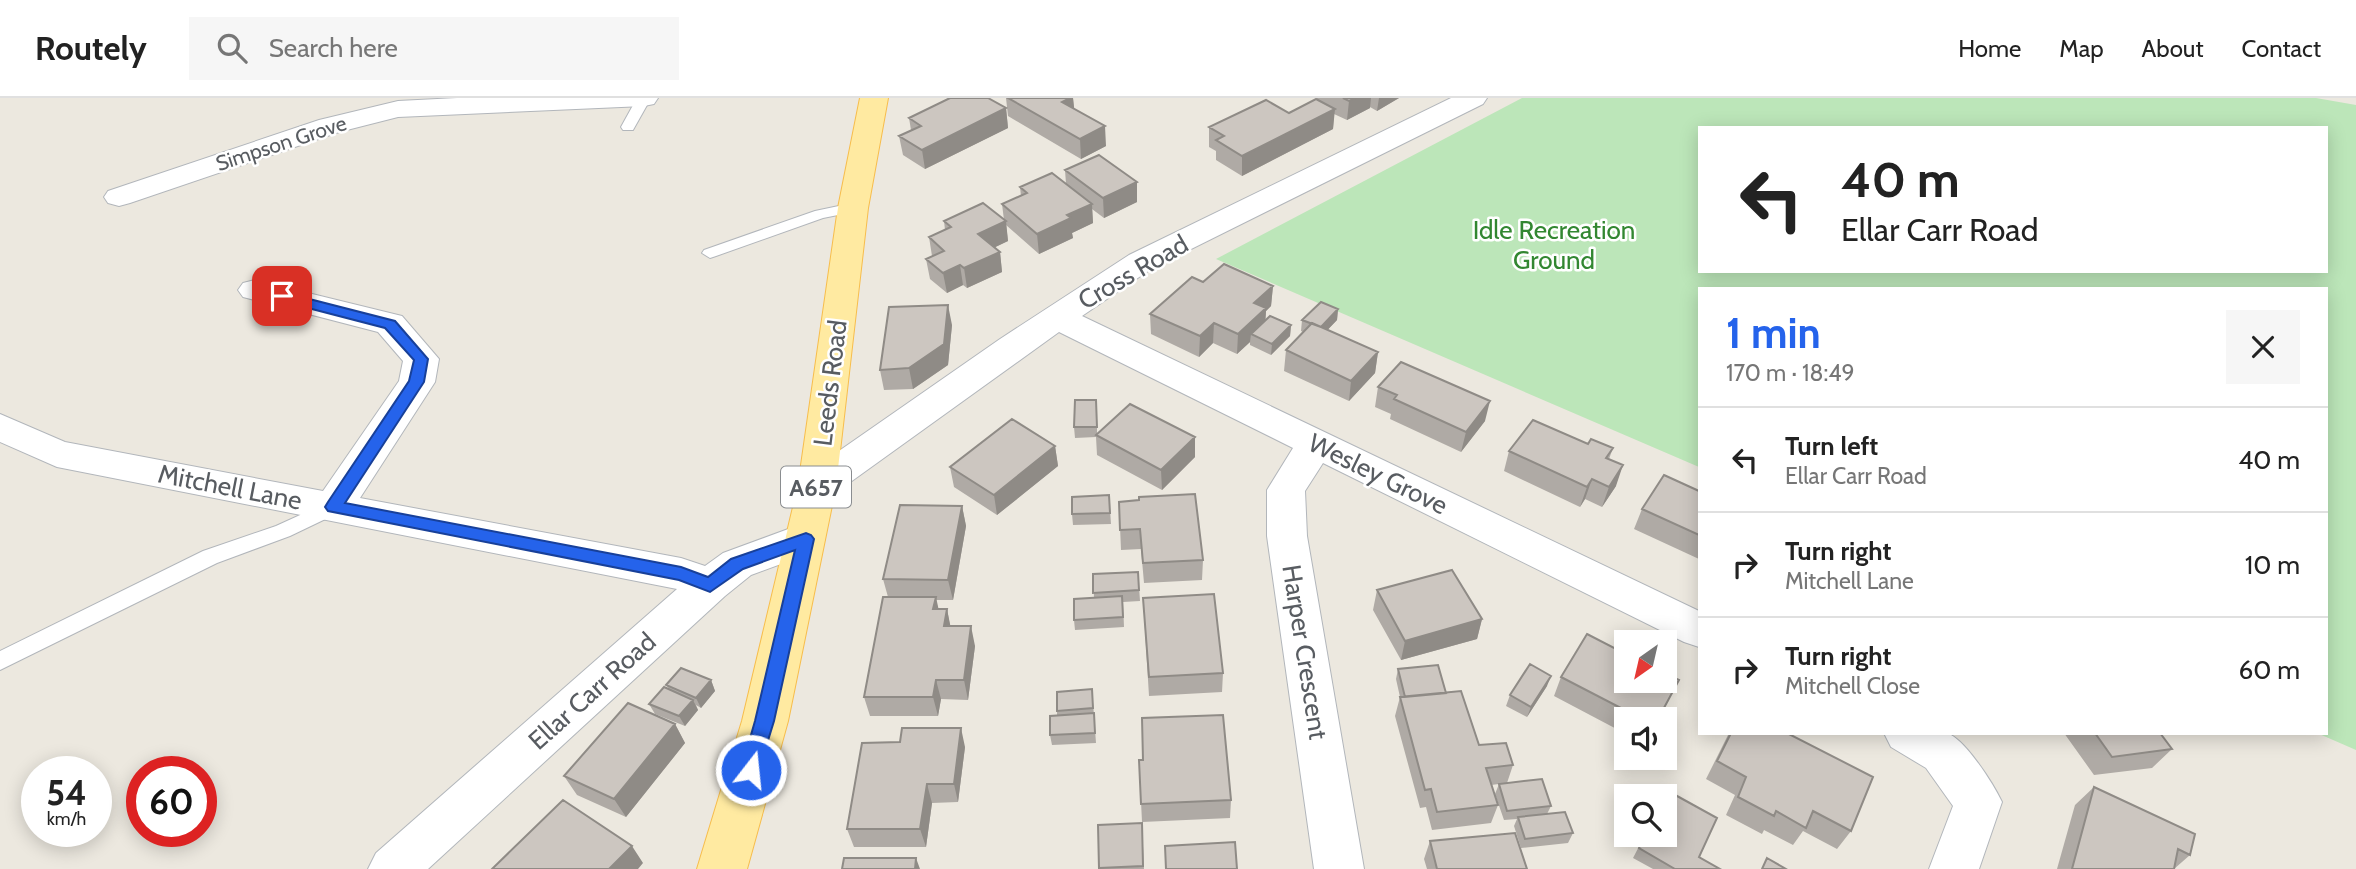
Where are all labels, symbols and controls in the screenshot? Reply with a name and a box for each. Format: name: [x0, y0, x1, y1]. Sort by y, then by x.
search box: [189, 17, 679, 80]
text: Routely: [35, 28, 147, 68]
icon: search: [213, 29, 251, 67]
text: Search here: [269, 32, 398, 64]
text: Home: [1958, 34, 2021, 63]
text: Map: [2059, 34, 2104, 63]
text: About: [2142, 34, 2204, 63]
text: Contact: [2242, 34, 2321, 63]
street label: Simpson Grove: [212, 110, 350, 176]
text: 40 m: [1841, 150, 1960, 209]
icon: left: [1726, 154, 1817, 245]
text: Ellar Carr Road: [1841, 210, 2038, 249]
park label: Idle Recreation Ground: [1473, 214, 1635, 276]
street label: Cross Road: [1072, 228, 1194, 316]
pin: [252, 266, 312, 326]
icon: arrive: [263, 277, 301, 315]
text: 1 min: [1726, 307, 1821, 359]
button: close: [2226, 310, 2300, 384]
street label: Leeds Road: [806, 318, 854, 448]
text: 170 m · 18:49: [1726, 359, 1855, 387]
street label: Wesley Grove: [1303, 427, 1453, 521]
text: Turn left: [1785, 430, 1878, 462]
icon: left: [1726, 441, 1764, 479]
text: 40 m: [2238, 444, 2300, 476]
street label: Mitchell Lane: [155, 457, 305, 517]
text: Ellar Carr Road: [1785, 462, 1927, 490]
road number: A657: [781, 466, 851, 508]
text: Turn right: [1785, 535, 1891, 567]
icon: right: [1726, 546, 1764, 584]
text: 10 m: [2245, 549, 2300, 581]
street label: Harper Crescent: [1275, 562, 1335, 742]
text: Mitchell Lane: [1785, 567, 1914, 595]
street label: Ellar Carr Road: [522, 625, 662, 757]
north arrow: [1614, 630, 1676, 693]
map controls: [1614, 630, 1677, 847]
text: Turn right: [1785, 640, 1891, 672]
icon: right: [1726, 651, 1764, 689]
text: 60 m: [2238, 654, 2300, 686]
text: Mitchell Close: [1785, 672, 1920, 700]
button: sound: [1614, 707, 1677, 770]
position arrow: [714, 733, 788, 807]
speed limit sign: 60: [126, 756, 217, 847]
text: 54: [46, 771, 87, 814]
button: search: [1614, 784, 1677, 847]
text: km/h: [47, 808, 86, 830]

